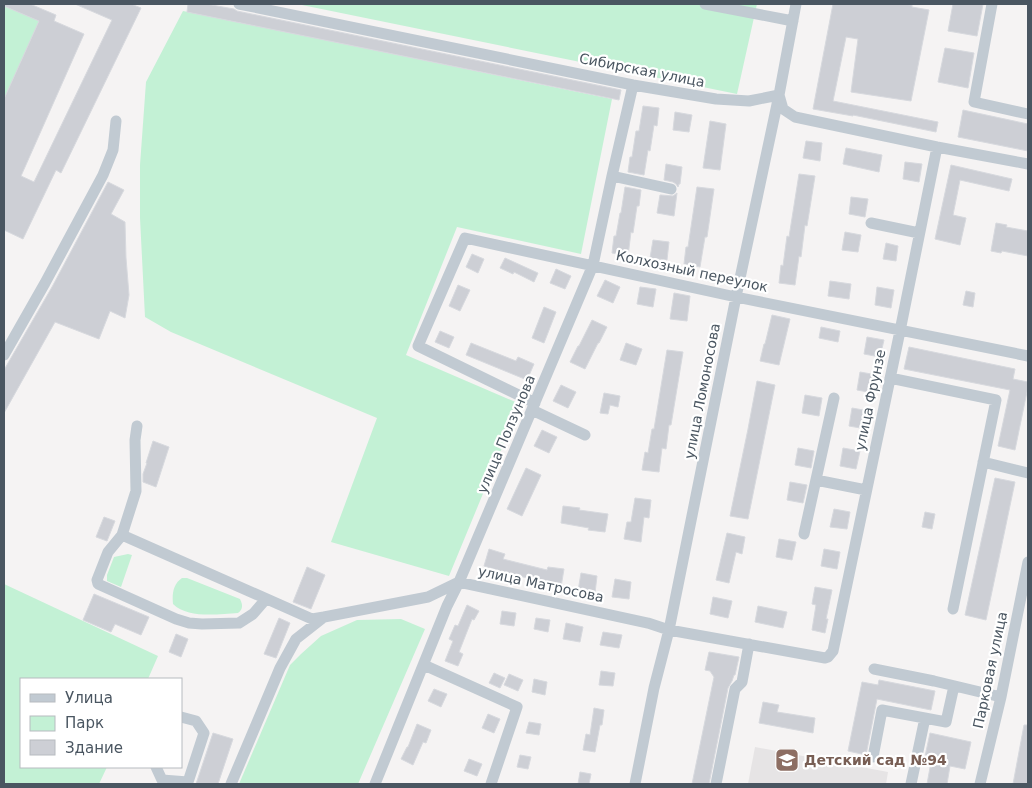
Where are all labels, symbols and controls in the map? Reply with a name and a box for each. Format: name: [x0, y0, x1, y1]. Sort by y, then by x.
street label: Сибирская улица: [578, 50, 706, 90]
street label: Колхозный переулок: [615, 247, 769, 295]
street label: улица Ломоносова: [681, 322, 723, 460]
street label: улица Фрунзе: [851, 348, 889, 452]
street label: улица Ползунова: [474, 372, 538, 496]
street label: улица Матросова: [477, 563, 605, 605]
street label: Парковая улица: [970, 610, 1010, 730]
legend: [20, 678, 182, 768]
text: Улица: [65, 689, 113, 707]
text: Парк: [65, 714, 104, 732]
text: Здание: [65, 739, 123, 757]
school or university icon: Детский сад №94: [774, 747, 800, 773]
place label: Детский сад №94: [804, 752, 947, 768]

